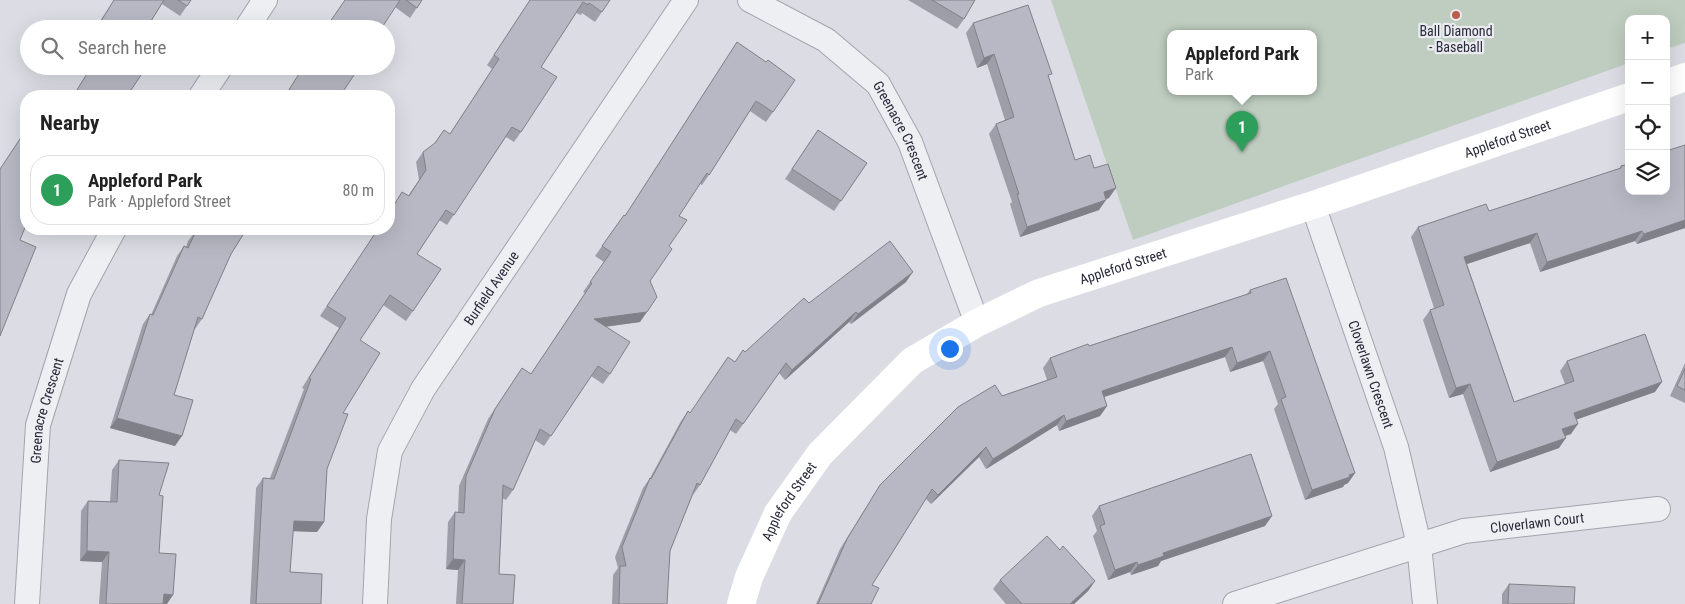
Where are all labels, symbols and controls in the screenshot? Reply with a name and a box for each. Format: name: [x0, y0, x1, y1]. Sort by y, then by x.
marker: Ball Diamond - Baseball: [1450, 9, 1462, 21]
map controls: [1625, 15, 1670, 195]
button: +: [1625, 15, 1670, 60]
search box: [20, 20, 395, 75]
place label: Ball Diamond - Baseball: [1419, 23, 1493, 55]
popup: [1167, 30, 1317, 95]
icon: search: [38, 34, 66, 62]
text: Search here: [78, 36, 166, 59]
text: Appleford Park: [1185, 42, 1299, 65]
button: −: [1625, 60, 1670, 105]
text: Park: [1185, 65, 1213, 84]
street label: Greenacre Crescent: [870, 78, 931, 182]
button: locate: [1625, 105, 1670, 150]
text: Nearby: [40, 111, 99, 135]
pin: 1: [1226, 111, 1258, 152]
street label: Appleford Street: [1462, 116, 1553, 161]
button: layers: [1625, 150, 1670, 195]
text: Appleford Park: [88, 169, 202, 192]
text: 1: [53, 181, 61, 200]
text: 80 m: [342, 181, 374, 200]
text: Park · Appleford Street: [88, 192, 231, 211]
street label: Appleford Street: [1078, 245, 1168, 287]
street label: Burfield Avenue: [461, 248, 522, 328]
street label: Cloverlawn Crescent: [1345, 318, 1397, 430]
your location: [937, 336, 963, 362]
street label: Greenacre Crescent: [28, 356, 67, 464]
street label: Appleford Street: [759, 459, 820, 543]
street label: Cloverlawn Court: [1489, 509, 1585, 536]

